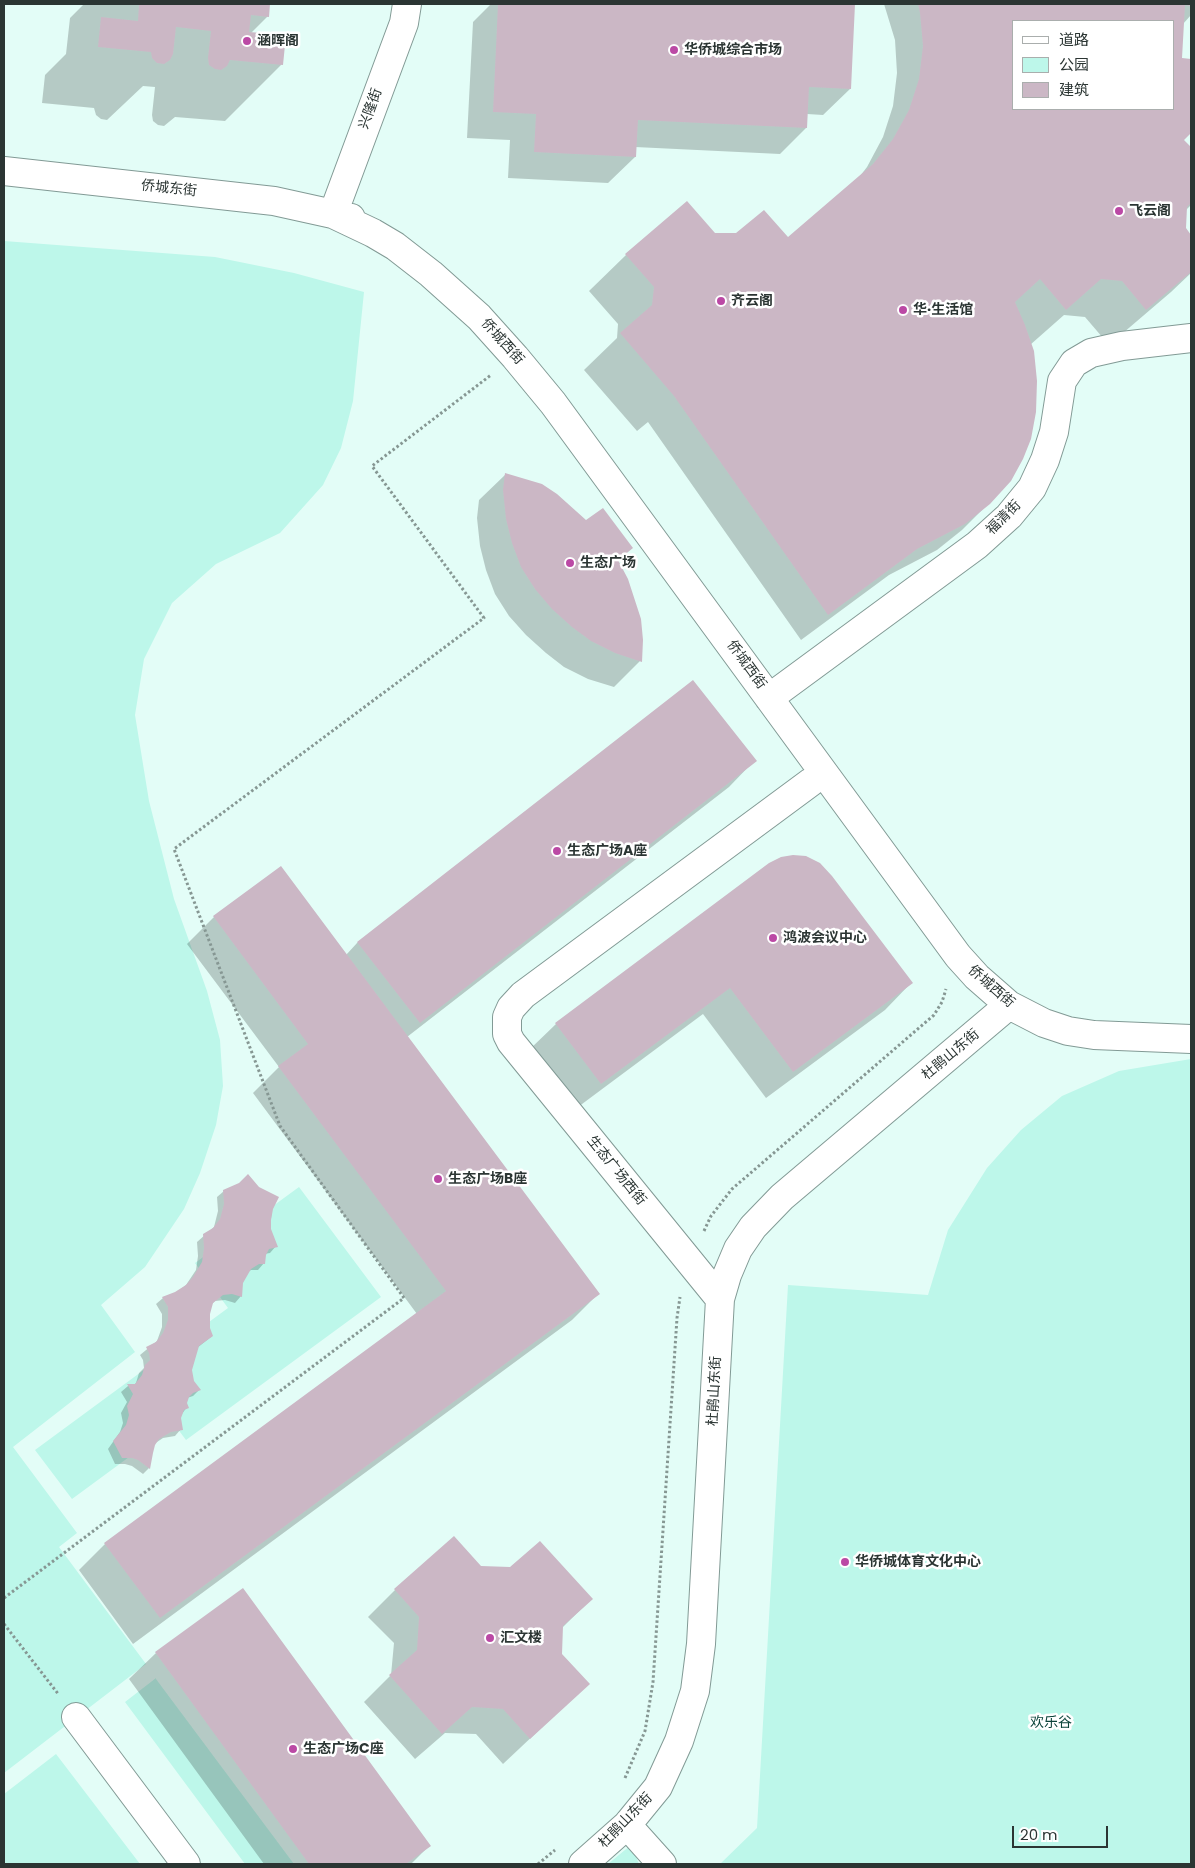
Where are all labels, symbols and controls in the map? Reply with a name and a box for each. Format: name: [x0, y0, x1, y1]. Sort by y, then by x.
legend: [1012, 20, 1175, 110]
text: 道路: [1059, 29, 1089, 50]
place label: 涵晖阁: [257, 33, 299, 49]
marker: 涵晖阁: [241, 35, 253, 47]
place label: 华侨城综合市场: [684, 42, 782, 58]
marker: 华侨城综合市场: [668, 44, 680, 56]
text: 公园: [1059, 54, 1089, 75]
text: 建筑: [1059, 79, 1089, 100]
street label: 兴隆街: [356, 86, 386, 132]
street label: 侨城东街: [140, 178, 198, 200]
place label: 飞云阁: [1129, 203, 1171, 219]
marker: 飞云阁: [1113, 205, 1125, 217]
place label: 齐云阁: [731, 293, 773, 309]
marker: 齐云阁: [715, 295, 727, 307]
place label: 华·生活馆: [913, 302, 973, 318]
marker: 华·生活馆: [897, 304, 909, 316]
street label: 侨城西街: [477, 316, 527, 368]
street label: 福清街: [983, 497, 1025, 539]
place label: 生态广场: [580, 555, 636, 571]
marker: 生态广场: [564, 557, 576, 569]
street label: 侨城西街: [723, 637, 769, 693]
place label: 生态广场A座: [567, 843, 647, 859]
marker: 生态广场A座: [551, 845, 563, 857]
place label: 鸿波会议中心: [783, 930, 867, 946]
marker: 鸿波会议中心: [767, 932, 779, 944]
street label: 侨城西街: [964, 962, 1018, 1012]
street label: 杜鹃山东街: [919, 1026, 983, 1084]
street label: 生态广场西街: [583, 1133, 649, 1209]
place label: 生态广场B座: [448, 1171, 527, 1187]
marker: 生态广场B座: [432, 1173, 444, 1185]
street label: 杜鹃山东街: [705, 1356, 725, 1426]
place label: 华侨城体育文化中心: [855, 1554, 981, 1570]
marker: 华侨城体育文化中心: [839, 1556, 851, 1568]
place label: 汇文楼: [500, 1630, 542, 1646]
marker: 汇文楼: [484, 1632, 496, 1644]
park label: 欢乐谷: [1030, 1715, 1072, 1731]
place label: 生态广场C座: [303, 1741, 384, 1757]
marker: 生态广场C座: [287, 1743, 299, 1755]
street label: 杜鹃山东街: [596, 1790, 656, 1852]
scale bar: [1015, 1816, 1111, 1848]
text: 20 m: [1020, 1824, 1058, 1845]

